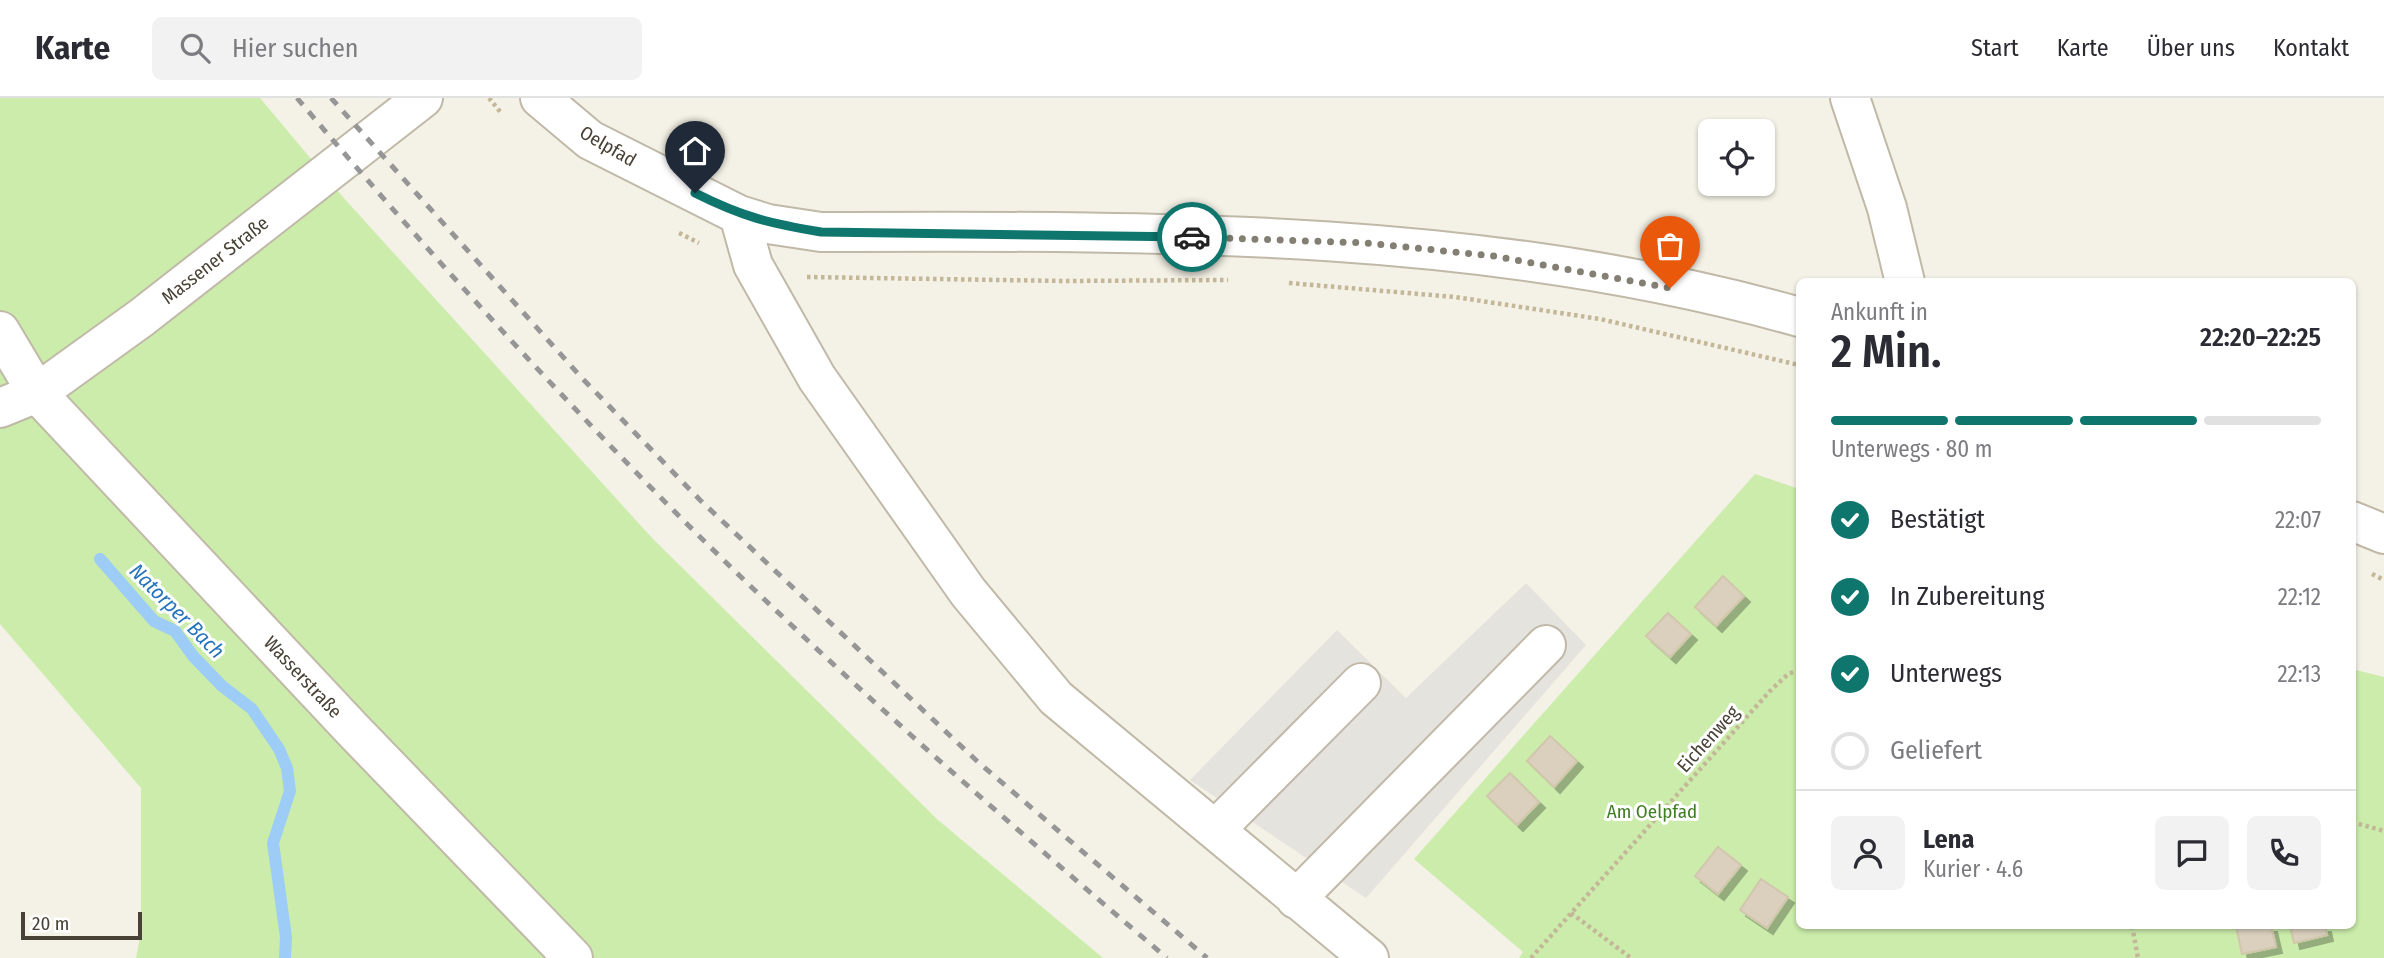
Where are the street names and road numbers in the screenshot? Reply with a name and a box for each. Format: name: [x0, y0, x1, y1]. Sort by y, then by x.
street label: Oelpfad: [576, 121, 640, 171]
street label: Massener Straße: [157, 211, 273, 309]
street label: Wasserstraße: [259, 631, 347, 723]
street label: Eichenweg: [1672, 701, 1744, 777]

